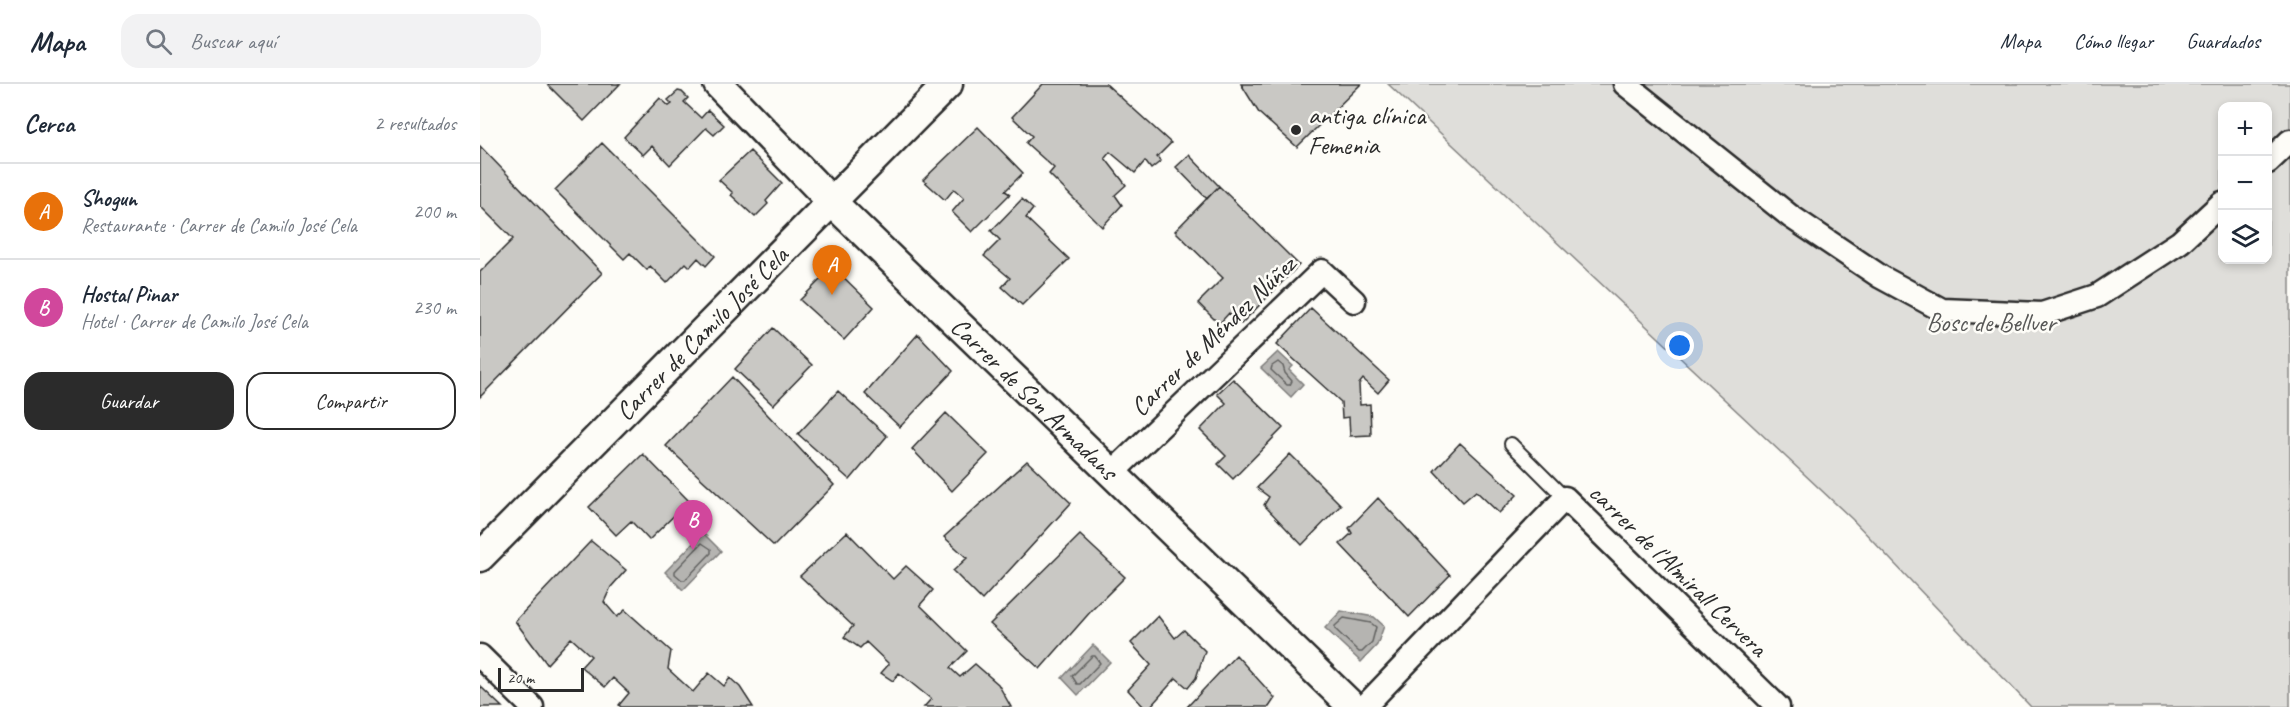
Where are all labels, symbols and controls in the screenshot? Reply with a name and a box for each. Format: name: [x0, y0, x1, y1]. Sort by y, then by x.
search box: [121, 14, 541, 68]
text: Mapa: [30, 24, 85, 59]
icon: search: [142, 25, 175, 58]
text: Buscar aquí: [190, 27, 276, 55]
text: Mapa: [2000, 28, 2041, 54]
text: Cómo llegar: [2074, 28, 2153, 54]
text: Guardados: [2186, 28, 2260, 54]
place label: antiga clínica Femenia: [1308, 99, 1427, 162]
map controls: [2218, 102, 2272, 264]
button: +: [2218, 102, 2272, 156]
text: Cerca: [24, 107, 74, 140]
text: 2 resultados: [374, 111, 456, 136]
marker: antiga clínica Femenia: [1289, 123, 1303, 137]
button: −: [2218, 156, 2272, 210]
text: Shogun: [81, 185, 137, 213]
text: A: [38, 199, 49, 224]
text: 200 m: [413, 199, 456, 224]
button: layers: [2218, 210, 2272, 264]
text: Restaurante · Carrer de Camilo José Cela: [81, 213, 357, 238]
street label: Carrer de Camilo José Cela: [608, 238, 796, 427]
pin: A: [812, 246, 852, 295]
street label: Carrer de Méndez Núñez: [1123, 247, 1305, 423]
text: Hostal Pinar: [81, 281, 177, 309]
text: B: [38, 295, 49, 320]
text: 230 m: [413, 295, 456, 320]
park label: Bosc de Bellver: [1926, 306, 2058, 339]
text: Hotel · Carrer de Camilo José Cela: [81, 309, 308, 334]
street label: Carrer de Son Armadans: [944, 310, 1126, 488]
your location: [1665, 331, 1694, 360]
button: Guardar: [24, 372, 234, 430]
button: Compartir: [246, 372, 456, 430]
street label: carrer de l'Almirall Cervera: [1582, 476, 1775, 665]
pin: B: [674, 500, 712, 550]
scale bar: [498, 665, 584, 692]
text: 20 m: [507, 668, 534, 688]

